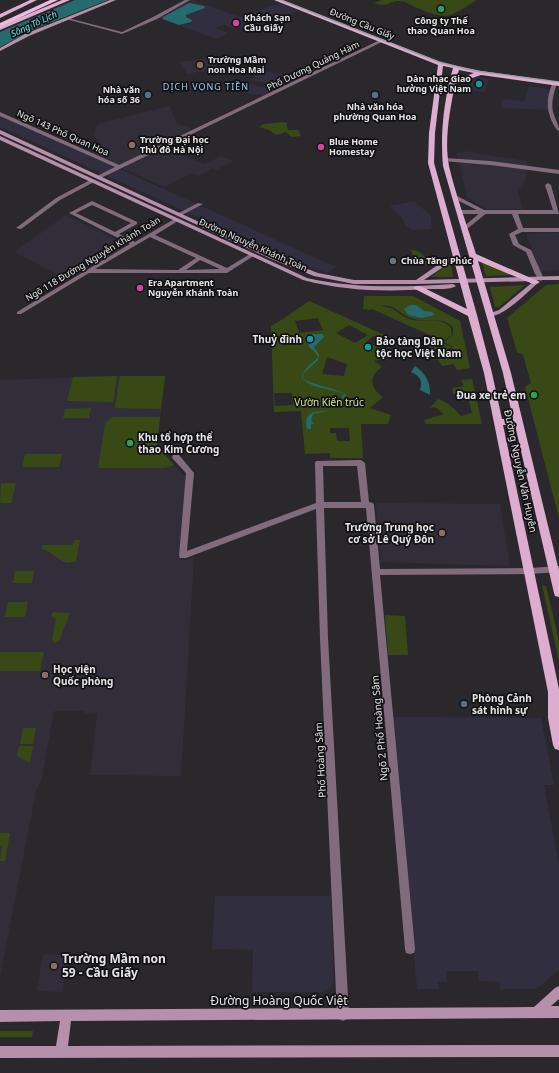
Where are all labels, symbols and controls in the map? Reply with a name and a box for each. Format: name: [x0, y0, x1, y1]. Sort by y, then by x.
marker: Công ty Thể thao Quan Hoa: [436, 4, 446, 14]
street label: Đường Cầu Giấy: [328, 5, 397, 43]
water label: Sông Tô Lịch: [9, 7, 59, 40]
place label: Khách Sạn Cầu Giấy: [244, 11, 290, 34]
place label: Công ty Thể thao Quan Hoa: [407, 14, 475, 37]
marker: Khách Sạn Cầu Giấy: [231, 18, 241, 28]
street label: Phố Dương Quảng Hàm: [264, 37, 361, 94]
place label: Trường Mầm non Hoa Mai: [208, 53, 266, 76]
marker: Trường Mầm non Hoa Mai: [195, 60, 205, 70]
place label: Dàn nhạc Giao hưởng Việt Nam: [397, 72, 471, 95]
marker: Dàn nhạc Giao hưởng Việt Nam: [474, 79, 484, 89]
district label: DỊCH VỌNG TIỀN: [163, 80, 249, 93]
place label: Nhà văn hóa số 36: [98, 83, 140, 106]
marker: Nhà văn hóa số 36: [143, 90, 153, 100]
marker: Nhà văn hóa phường Quan Hoa: [370, 90, 380, 100]
place label: Nhà văn hóa phường Quan Hoa: [334, 100, 416, 123]
street label: Ngõ 143 Phố Quan Hoa: [15, 106, 111, 159]
place label: Trường Đại học Thủ đô Hà Nội: [140, 133, 209, 156]
place label: Blue Home Homestay: [329, 135, 378, 158]
marker: Trường Đại học Thủ đô Hà Nội: [127, 140, 137, 150]
marker: Blue Home Homestay: [316, 142, 326, 152]
street label: Ngõ 118 Đường Nguyễn Khánh Toàn: [23, 213, 163, 304]
street label: Đường Nguyễn Khánh Toàn: [197, 215, 309, 274]
place label: Chùa Tăng Phúc: [401, 254, 472, 267]
marker: Chùa Tăng Phúc: [388, 256, 398, 266]
place label: Era Apartment Nguyễn Khánh Toàn: [148, 276, 238, 299]
marker: Era Apartment Nguyễn Khánh Toàn: [135, 283, 145, 293]
place label: Thuỷ đình: [252, 332, 302, 346]
marker: Thuỷ đình: [305, 334, 315, 344]
place label: Bảo tàng Dân tộc học Việt Nam: [376, 334, 461, 360]
marker: Bảo tàng Dân tộc học Việt Nam: [363, 342, 373, 352]
place label: Đua xe trẻ em: [457, 388, 526, 402]
marker: Đua xe trẻ em: [529, 390, 539, 400]
park label: Vườn Kiến trúc: [294, 395, 364, 409]
street label: Đường Nguyễn Văn Huyên: [501, 408, 541, 534]
place label: Khu tổ hợp thể thao Kim Cương: [138, 430, 219, 456]
marker: Khu tổ hợp thể thao Kim Cương: [125, 438, 135, 448]
place label: Trường Trung học cơ sở Lê Quý Đôn: [345, 520, 434, 546]
marker: Trường Trung học cơ sở Lê Quý Đôn: [437, 528, 447, 538]
place label: Học viện Quốc phòng: [53, 662, 113, 688]
marker: Học viện Quốc phòng: [40, 670, 50, 680]
street label: Ngõ 2 Phố Hoàng Sâm: [367, 675, 391, 781]
place label: Phòng Cảnh sát hình sự: [472, 691, 532, 717]
marker: Phòng Cảnh sát hình sự: [459, 699, 469, 709]
street label: Phố Hoàng Sâm: [311, 722, 329, 798]
place label: Trường Mầm non 59 - Cầu Giấy: [62, 950, 166, 981]
marker: Trường Mầm non 59 - Cầu Giấy: [49, 961, 59, 971]
street label: Đường Hoàng Quốc Việt: [210, 992, 348, 1009]

